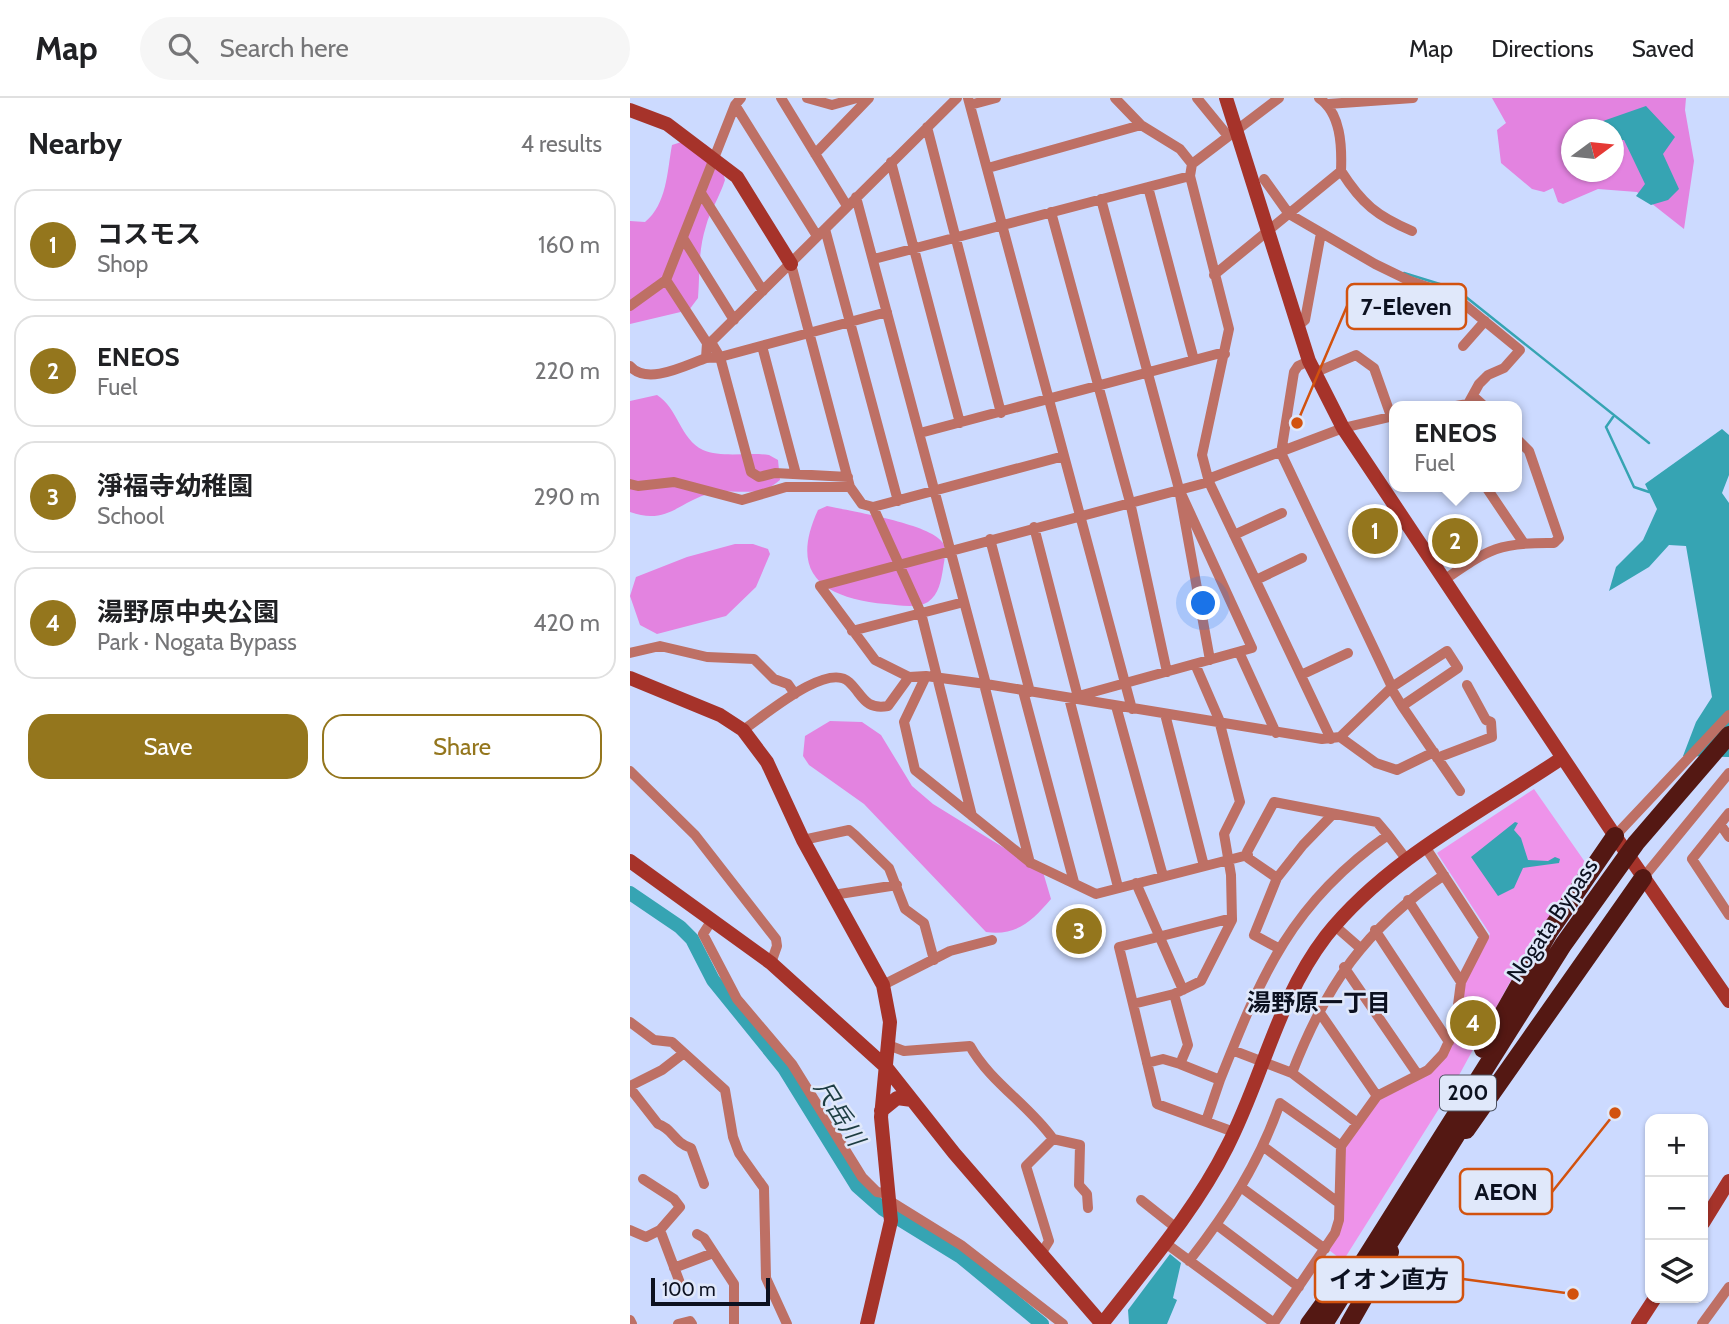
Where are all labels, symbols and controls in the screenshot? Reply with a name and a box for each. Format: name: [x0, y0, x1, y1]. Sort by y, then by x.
search box: [140, 17, 630, 80]
text: Map: [35, 28, 98, 68]
icon: search: [164, 29, 202, 67]
text: Search here: [220, 32, 349, 64]
text: Map: [1409, 34, 1453, 63]
text: Directions: [1491, 34, 1594, 63]
text: Saved: [1632, 34, 1694, 63]
north arrow: [1561, 119, 1624, 182]
text: Nearby: [28, 125, 122, 162]
text: 4 results: [521, 130, 602, 158]
text: コスモス: [97, 218, 201, 250]
text: 1: [49, 231, 57, 259]
text: 160 m: [538, 231, 600, 259]
text: Shop: [97, 250, 148, 278]
callout: 7-Eleven: [1347, 284, 1466, 329]
text: 7-Eleven: [1360, 292, 1452, 321]
text: ENEOS: [97, 341, 180, 373]
text: 2: [47, 357, 59, 385]
text: 220 m: [534, 357, 600, 385]
text: Fuel: [97, 373, 137, 401]
popup: [1389, 401, 1522, 492]
text: ENEOS: [1414, 417, 1497, 449]
text: Fuel: [1414, 449, 1455, 477]
text: 淨福寺幼稚園: [97, 470, 253, 502]
text: 3: [47, 483, 59, 511]
text: 290 m: [533, 483, 600, 511]
text: School: [97, 502, 164, 530]
pin: 1: [1352, 505, 1398, 557]
pin: 2: [1432, 515, 1478, 567]
your location: [1186, 586, 1220, 620]
text: 湯野原中央公園: [97, 596, 279, 628]
text: 4: [46, 609, 60, 637]
text: 420 m: [533, 609, 600, 637]
text: Park · Nogata Bypass: [97, 628, 297, 656]
button: Save: [28, 714, 308, 779]
button: Share: [322, 714, 602, 779]
street label: Nogata Bypass: [1501, 853, 1603, 987]
pin: 3: [1056, 905, 1102, 957]
district label: 湯野原一丁目: [1247, 988, 1391, 1017]
pin: 4: [1450, 997, 1496, 1049]
water label: 尺岳川: [808, 1075, 872, 1153]
road number: 200: [1440, 1076, 1496, 1110]
map controls: [1645, 1114, 1708, 1303]
button: +: [1645, 1114, 1708, 1177]
callout: AEON: [1460, 1169, 1552, 1214]
text: AEON: [1474, 1177, 1538, 1206]
button: −: [1645, 1177, 1708, 1240]
button: layers: [1645, 1240, 1708, 1303]
callout: イオン直方: [1315, 1257, 1463, 1302]
text: イオン直方: [1329, 1265, 1449, 1294]
scale bar: [651, 1275, 770, 1307]
text: 100 m: [662, 1278, 716, 1301]

